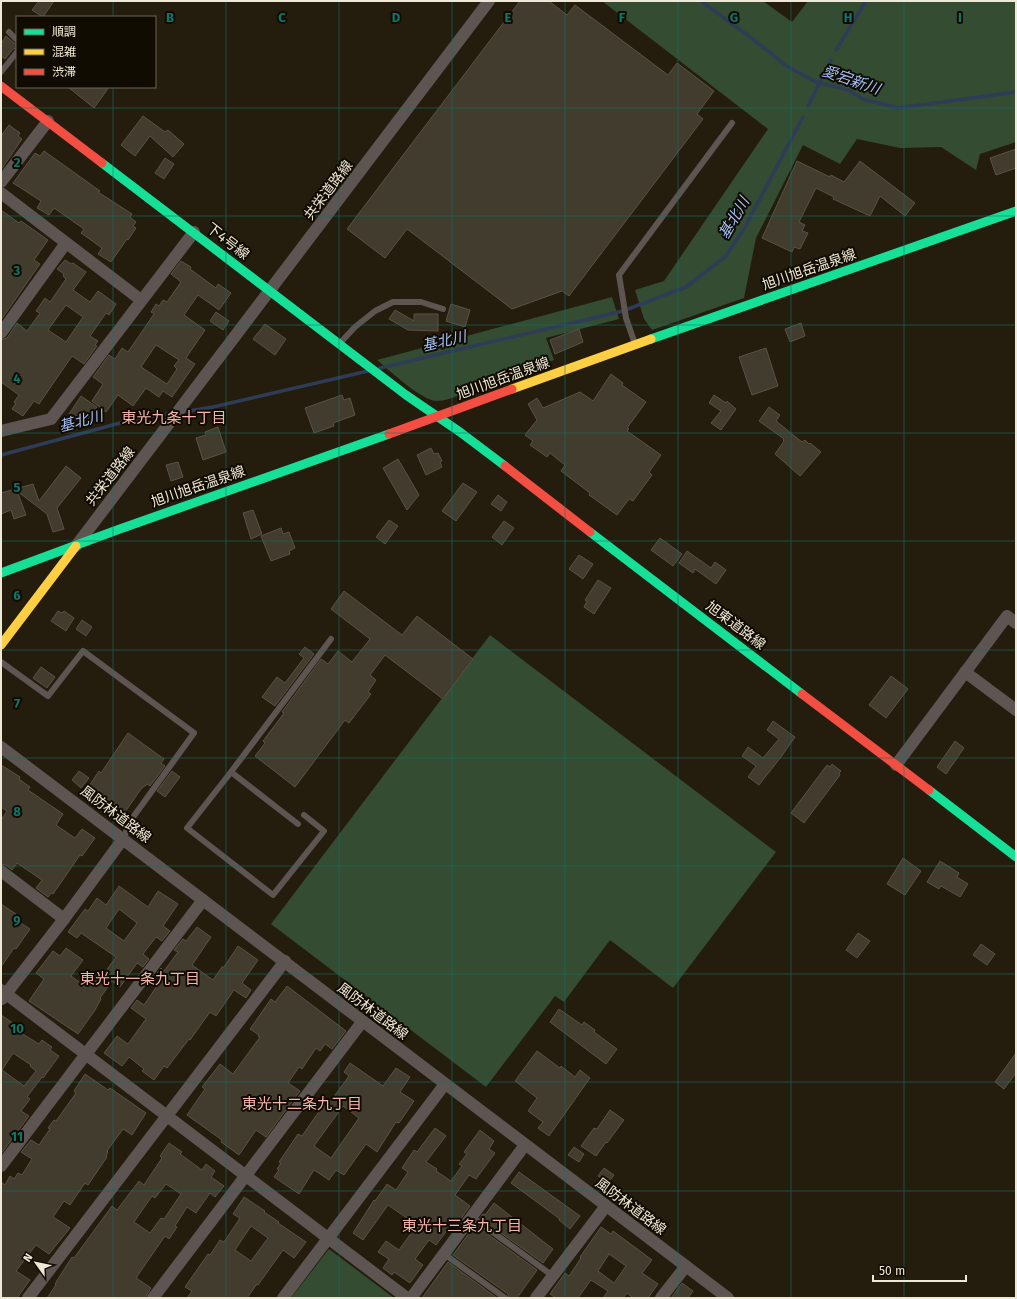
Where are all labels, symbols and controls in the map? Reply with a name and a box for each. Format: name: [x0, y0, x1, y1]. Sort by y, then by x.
text: B: [166, 10, 174, 25]
text: C: [278, 10, 286, 25]
text: D: [392, 10, 401, 25]
text: E: [505, 10, 512, 25]
text: F: [619, 10, 626, 25]
text: G: [730, 10, 738, 25]
text: H: [844, 10, 852, 25]
text: I: [958, 10, 962, 25]
legend: [16, 16, 156, 88]
text: 順調: [52, 25, 76, 39]
text: 混雑: [52, 45, 76, 59]
water label: 愛宕新川: [820, 62, 884, 99]
text: 渋滞: [52, 65, 76, 79]
text: 2: [14, 155, 21, 170]
street label: 共栄道路線: [301, 157, 356, 223]
water label: 基北川: [715, 192, 754, 242]
street label: 下4号線: [203, 219, 252, 263]
street label: 旭川旭岳温泉線: [760, 245, 858, 293]
text: 3: [13, 263, 21, 278]
water label: 基北川: [420, 327, 470, 355]
street label: 旭川旭岳温泉線: [454, 354, 552, 403]
text: 4: [13, 371, 21, 386]
water label: 基北川: [57, 406, 107, 436]
district label: 東光九条十丁目: [121, 409, 227, 427]
street label: 共栄道路線: [82, 443, 139, 509]
street label: 旭川旭岳温泉線: [149, 462, 247, 510]
text: 5: [14, 480, 21, 495]
text: 6: [13, 588, 21, 603]
street label: 旭東道路線: [703, 598, 769, 653]
text: 7: [14, 696, 20, 711]
street label: 風防林道路線: [77, 782, 154, 846]
text: 8: [13, 804, 21, 819]
text: 9: [13, 913, 21, 928]
district label: 東光十一条九丁目: [80, 970, 200, 988]
street label: 風防林道路線: [334, 979, 411, 1043]
text: 10: [10, 1021, 24, 1036]
district label: 東光十二条九丁目: [242, 1095, 362, 1113]
text: 11: [11, 1129, 23, 1144]
street label: 風防林道路線: [592, 1174, 669, 1238]
district label: 東光十三条九丁目: [402, 1217, 522, 1235]
north arrow: [16, 1243, 56, 1283]
text: N: [21, 1251, 35, 1264]
scale bar: [873, 1257, 966, 1283]
text: 50 m: [879, 1264, 905, 1278]

